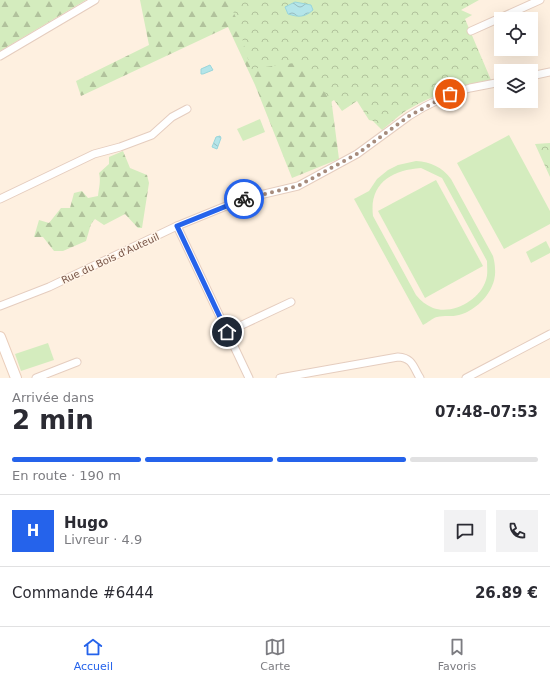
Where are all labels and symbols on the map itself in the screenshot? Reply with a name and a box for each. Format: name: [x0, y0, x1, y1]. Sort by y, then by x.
pin: [433, 77, 467, 111]
courier: [224, 179, 264, 219]
street label: Rue du Bois d'Auteuil: [60, 231, 161, 286]
pin: [210, 315, 244, 349]

